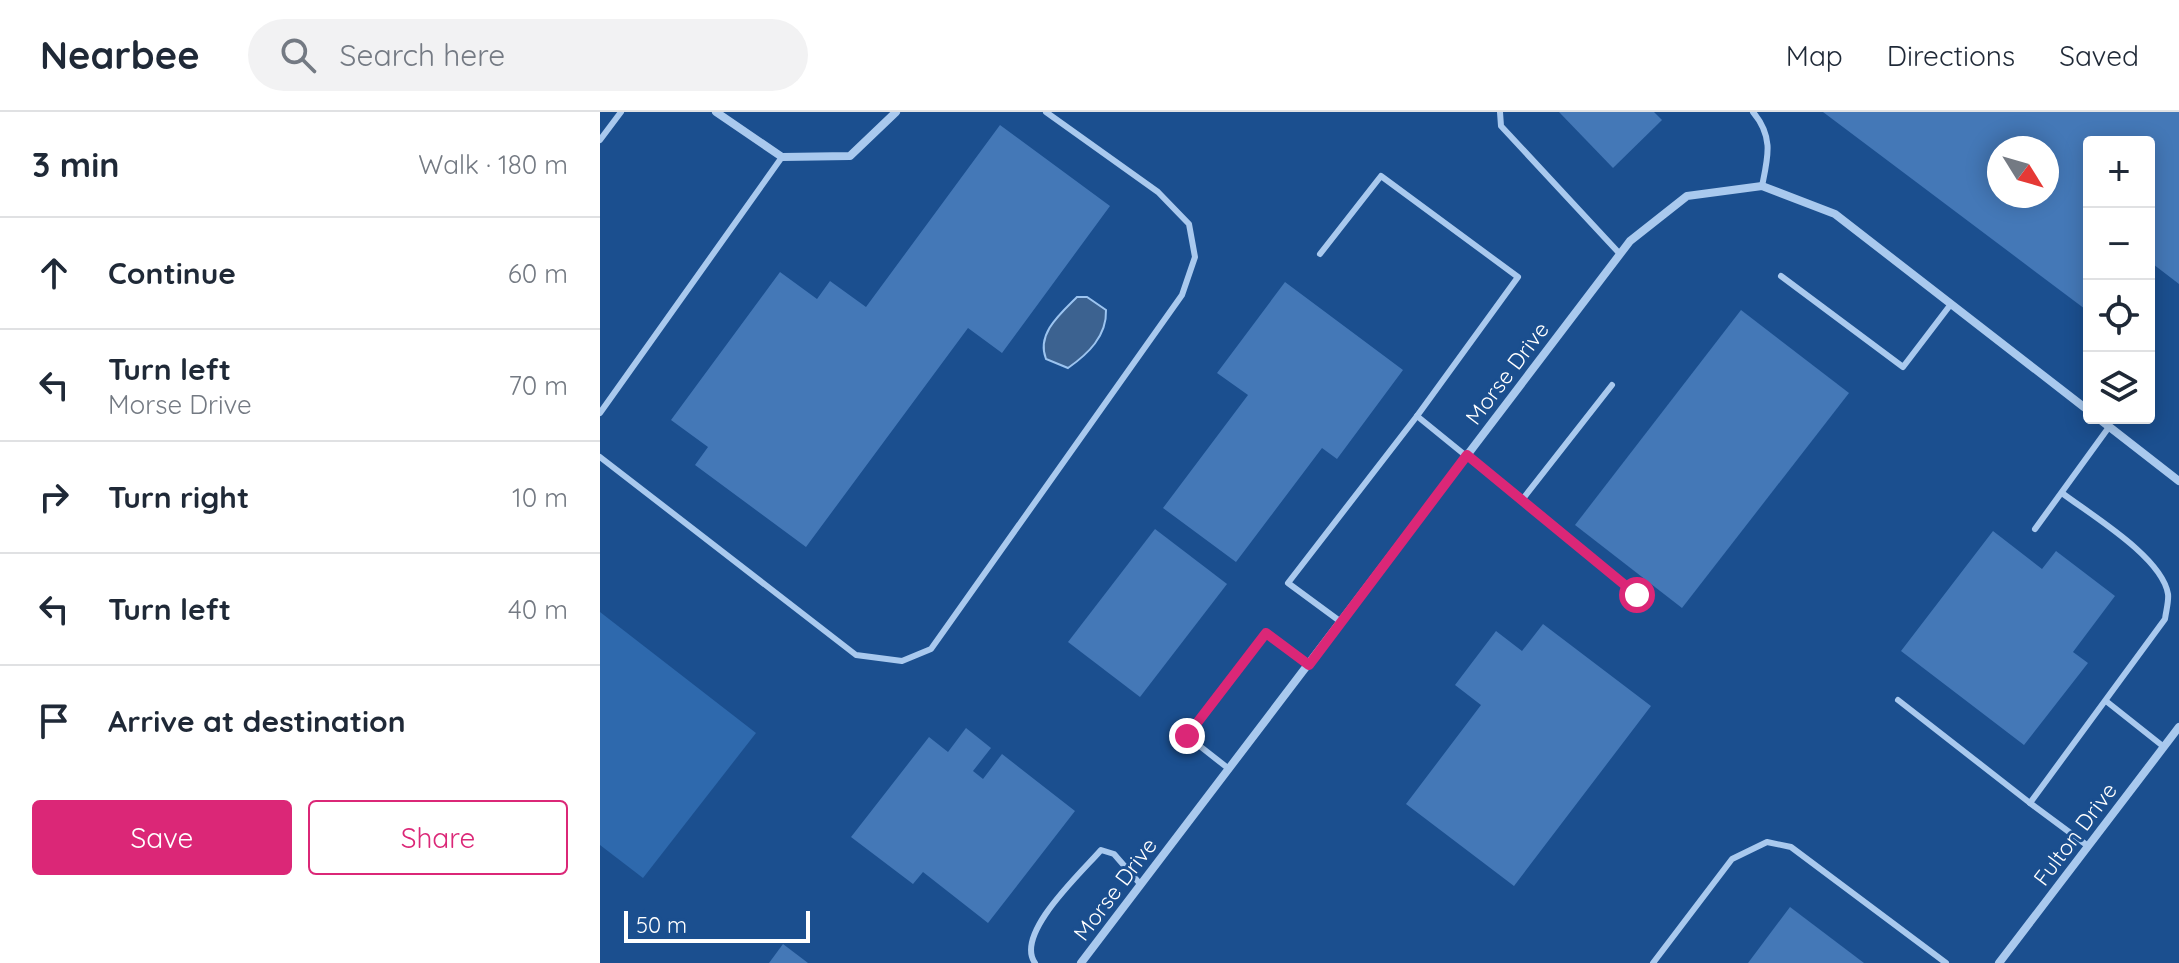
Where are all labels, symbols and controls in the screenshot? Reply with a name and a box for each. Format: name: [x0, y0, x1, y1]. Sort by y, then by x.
search box: [248, 19, 808, 91]
text: Nearbee: [40, 31, 200, 79]
icon: search: [276, 33, 320, 77]
text: Search here: [340, 36, 505, 74]
text: Map: [1786, 38, 1843, 73]
text: Directions: [1887, 38, 2015, 73]
text: Saved: [2059, 38, 2139, 73]
north arrow: [1987, 136, 2059, 208]
map controls: [2083, 136, 2155, 424]
button: +: [2083, 136, 2155, 208]
text: 3 min: [32, 143, 119, 186]
text: Walk · 180 m: [418, 148, 568, 181]
button: −: [2083, 208, 2155, 280]
icon: ahead: [32, 251, 76, 295]
text: Continue: [108, 254, 236, 292]
text: 60 m: [508, 257, 568, 290]
button: locate: [2083, 280, 2155, 352]
street label: Morse Drive: [1459, 316, 1555, 430]
text: Turn left: [108, 350, 231, 388]
button: layers: [2083, 352, 2155, 424]
icon: left: [32, 363, 76, 407]
text: 70 m: [508, 369, 568, 402]
text: Morse Drive: [108, 388, 252, 421]
icon: right: [32, 475, 76, 519]
text: Turn right: [108, 478, 249, 516]
text: 10 m: [512, 481, 568, 514]
route start: [1619, 577, 1655, 613]
icon: left: [32, 587, 76, 631]
text: Turn left: [108, 590, 231, 628]
text: 40 m: [508, 593, 568, 626]
icon: arrive: [32, 699, 76, 743]
text: Arrive at destination: [108, 702, 406, 740]
route end: [1169, 718, 1205, 754]
street label: Fulton Drive: [2027, 777, 2123, 891]
button: Save: [32, 800, 292, 875]
button: Share: [308, 800, 568, 875]
street label: Morse Drive: [1067, 832, 1163, 946]
scale bar: [624, 907, 810, 943]
text: 50 m: [636, 911, 687, 939]

